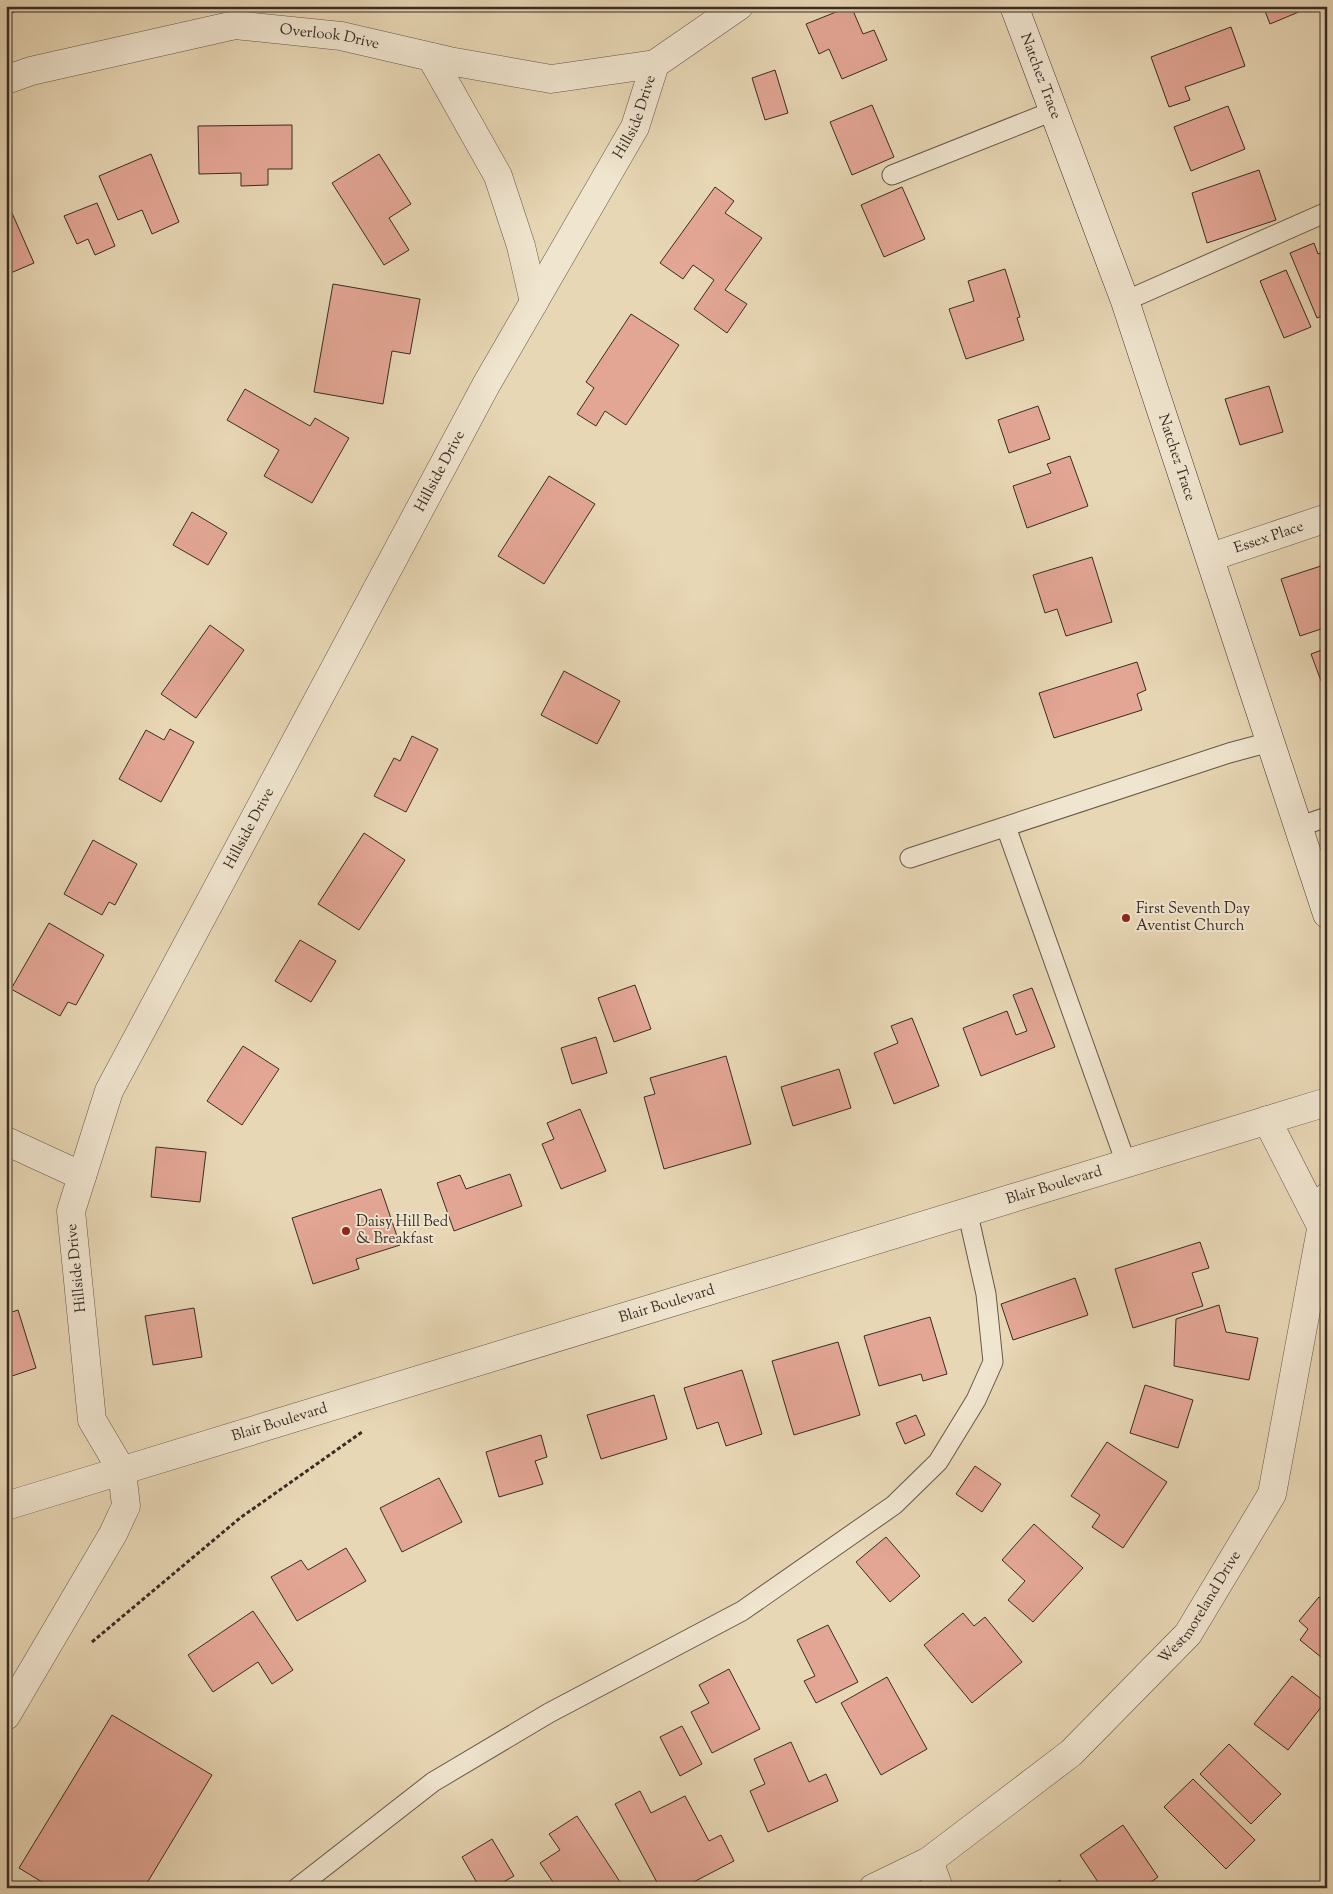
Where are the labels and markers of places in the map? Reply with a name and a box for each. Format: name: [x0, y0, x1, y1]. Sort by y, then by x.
place label: First Seventh Day Aventist Church: [1136, 899, 1251, 937]
marker: First Seventh Day Aventist Church: [1120, 912, 1132, 924]
place label: Daisy Hill Bed & Breakfast: [356, 1212, 449, 1250]
marker: Daisy Hill Bed & Breakfast: [340, 1225, 352, 1237]

